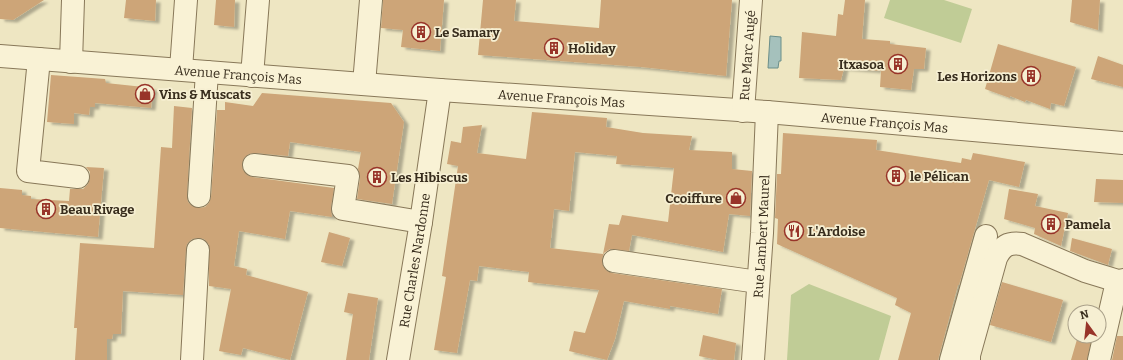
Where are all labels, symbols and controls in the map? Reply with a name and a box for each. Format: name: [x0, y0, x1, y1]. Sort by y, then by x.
street label: Rue Marc Augé: [737, 10, 758, 101]
building icon: Le Samary: [410, 21, 432, 43]
place label: Le Samary: [435, 25, 501, 40]
building icon: Holiday: [543, 37, 565, 59]
place label: Holiday: [568, 41, 616, 56]
building icon: Itxasoa: [887, 53, 909, 75]
place label: Itxasoa: [839, 57, 885, 72]
street label: Avenue François Mas: [174, 63, 302, 87]
building icon: Les Horizons: [1020, 65, 1042, 87]
place label: Les Horizons: [937, 69, 1017, 84]
shop icon: Vins & Muscats: [134, 83, 156, 105]
place label: Vins & Muscats: [159, 87, 251, 102]
street label: Avenue François Mas: [497, 87, 625, 110]
street label: Avenue François Mas: [820, 110, 949, 136]
building icon: le Pélican: [885, 165, 907, 187]
building icon: Les Hibiscus: [366, 166, 388, 188]
place label: le Pélican: [910, 169, 969, 184]
place label: Les Hibiscus: [391, 170, 468, 185]
street label: Rue Lambert Maurel: [750, 174, 772, 298]
shop icon: Ccoiffure: [725, 187, 747, 209]
place label: Ccoiffure: [665, 191, 722, 206]
street label: Rue Charles Nardonne: [397, 192, 433, 329]
building icon: Beau Rivage: [35, 198, 57, 220]
place label: Beau Rivage: [60, 202, 134, 217]
building icon: Pamela: [1040, 213, 1062, 235]
place label: Pamela: [1065, 217, 1111, 232]
restaurant icon: L'Ardoise: [783, 220, 805, 242]
place label: L'Ardoise: [808, 224, 865, 239]
north arrow: [1067, 304, 1107, 344]
text: N: [1079, 307, 1091, 322]

